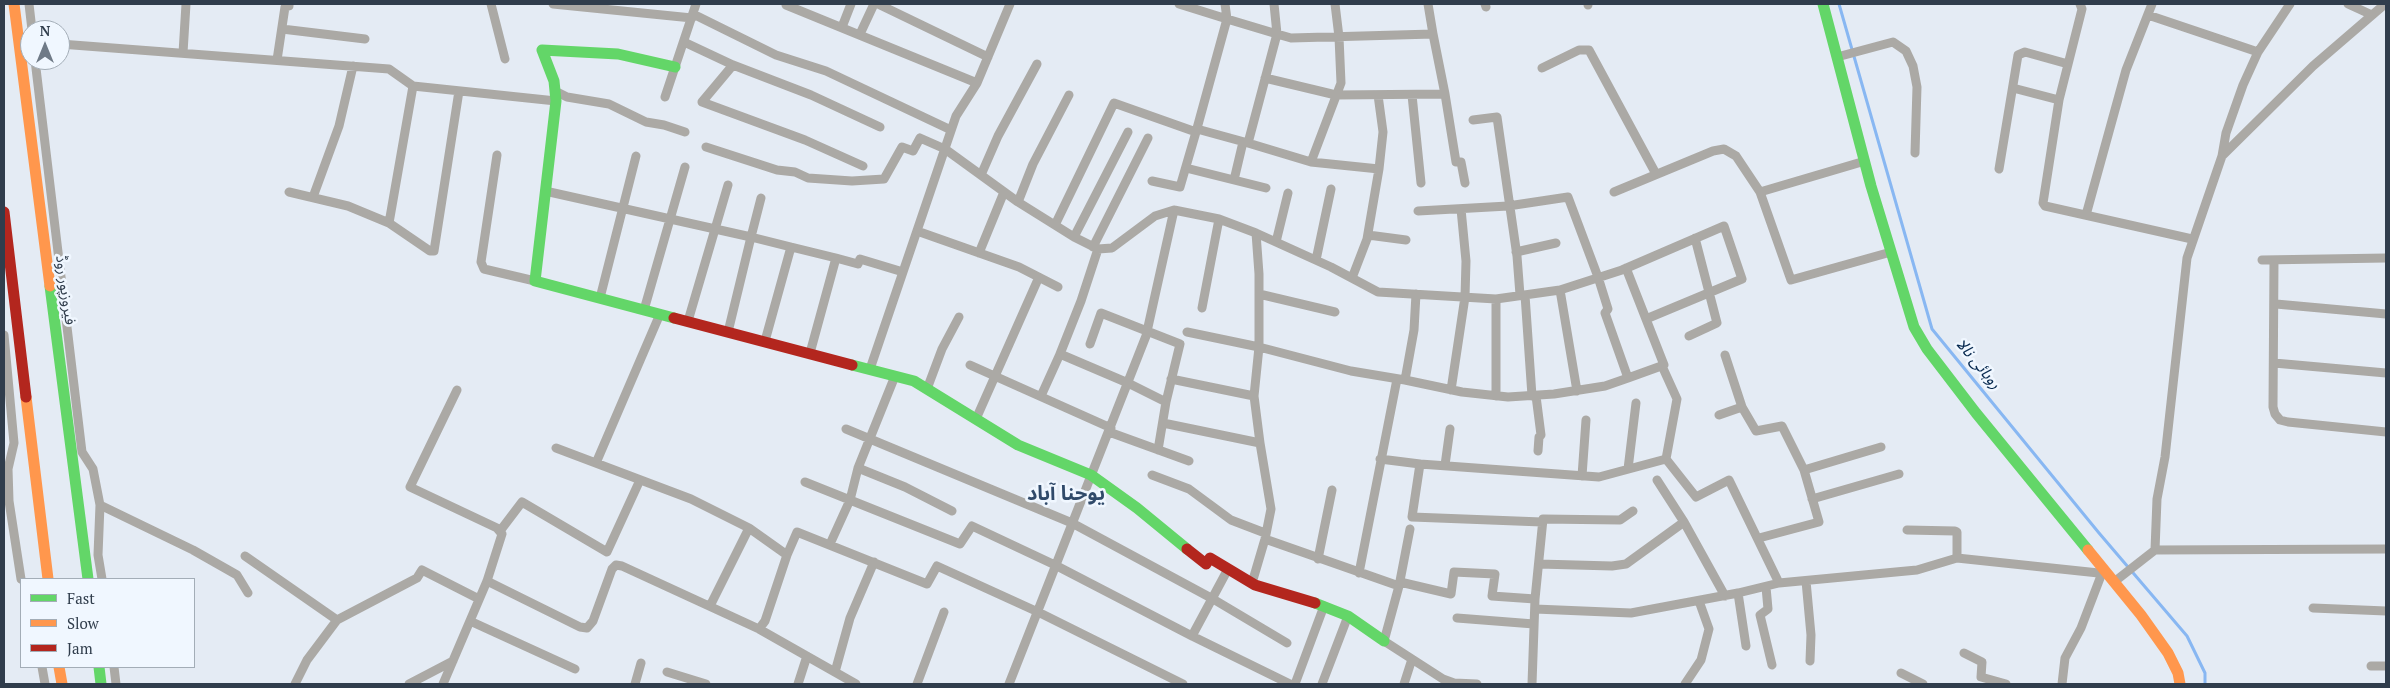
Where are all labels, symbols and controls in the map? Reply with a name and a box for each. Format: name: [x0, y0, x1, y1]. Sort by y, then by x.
north arrow: [20, 20, 70, 70]
text: N: [40, 21, 50, 40]
street label: فیروزپور روڈ: [51, 254, 79, 326]
water label: روہائی نالا: [1951, 335, 2005, 393]
district label: یوحنا آباد: [1027, 482, 1105, 506]
legend: [20, 578, 195, 668]
text: Fast: [67, 588, 95, 608]
text: Slow: [67, 613, 99, 633]
text: Jam: [67, 638, 93, 658]

